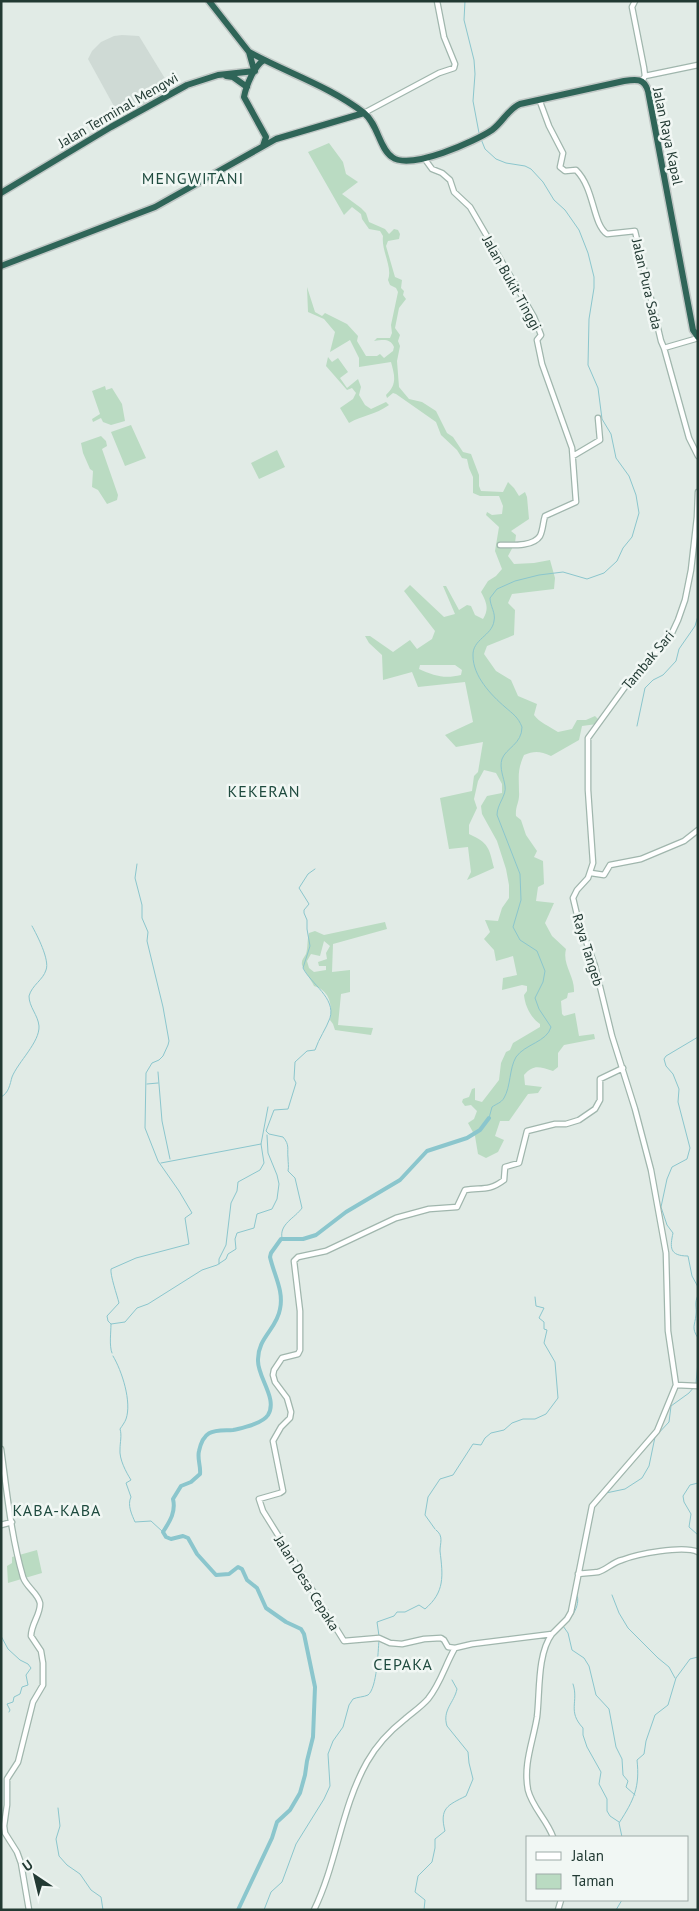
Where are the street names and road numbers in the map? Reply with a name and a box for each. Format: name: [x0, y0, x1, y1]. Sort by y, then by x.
street label: Jalan Terminal Mengwi: [54, 68, 181, 152]
street label: Jalan Raya Kapal: [649, 84, 687, 187]
street label: Jalan Bukit Tinggi: [478, 232, 545, 334]
street label: Jalan Pura Sada: [628, 236, 666, 331]
street label: Tambak Sari: [618, 627, 678, 693]
street label: Raya Tangeb: [568, 912, 608, 988]
street label: Jalan Desa Cepaka: [270, 1531, 344, 1634]

